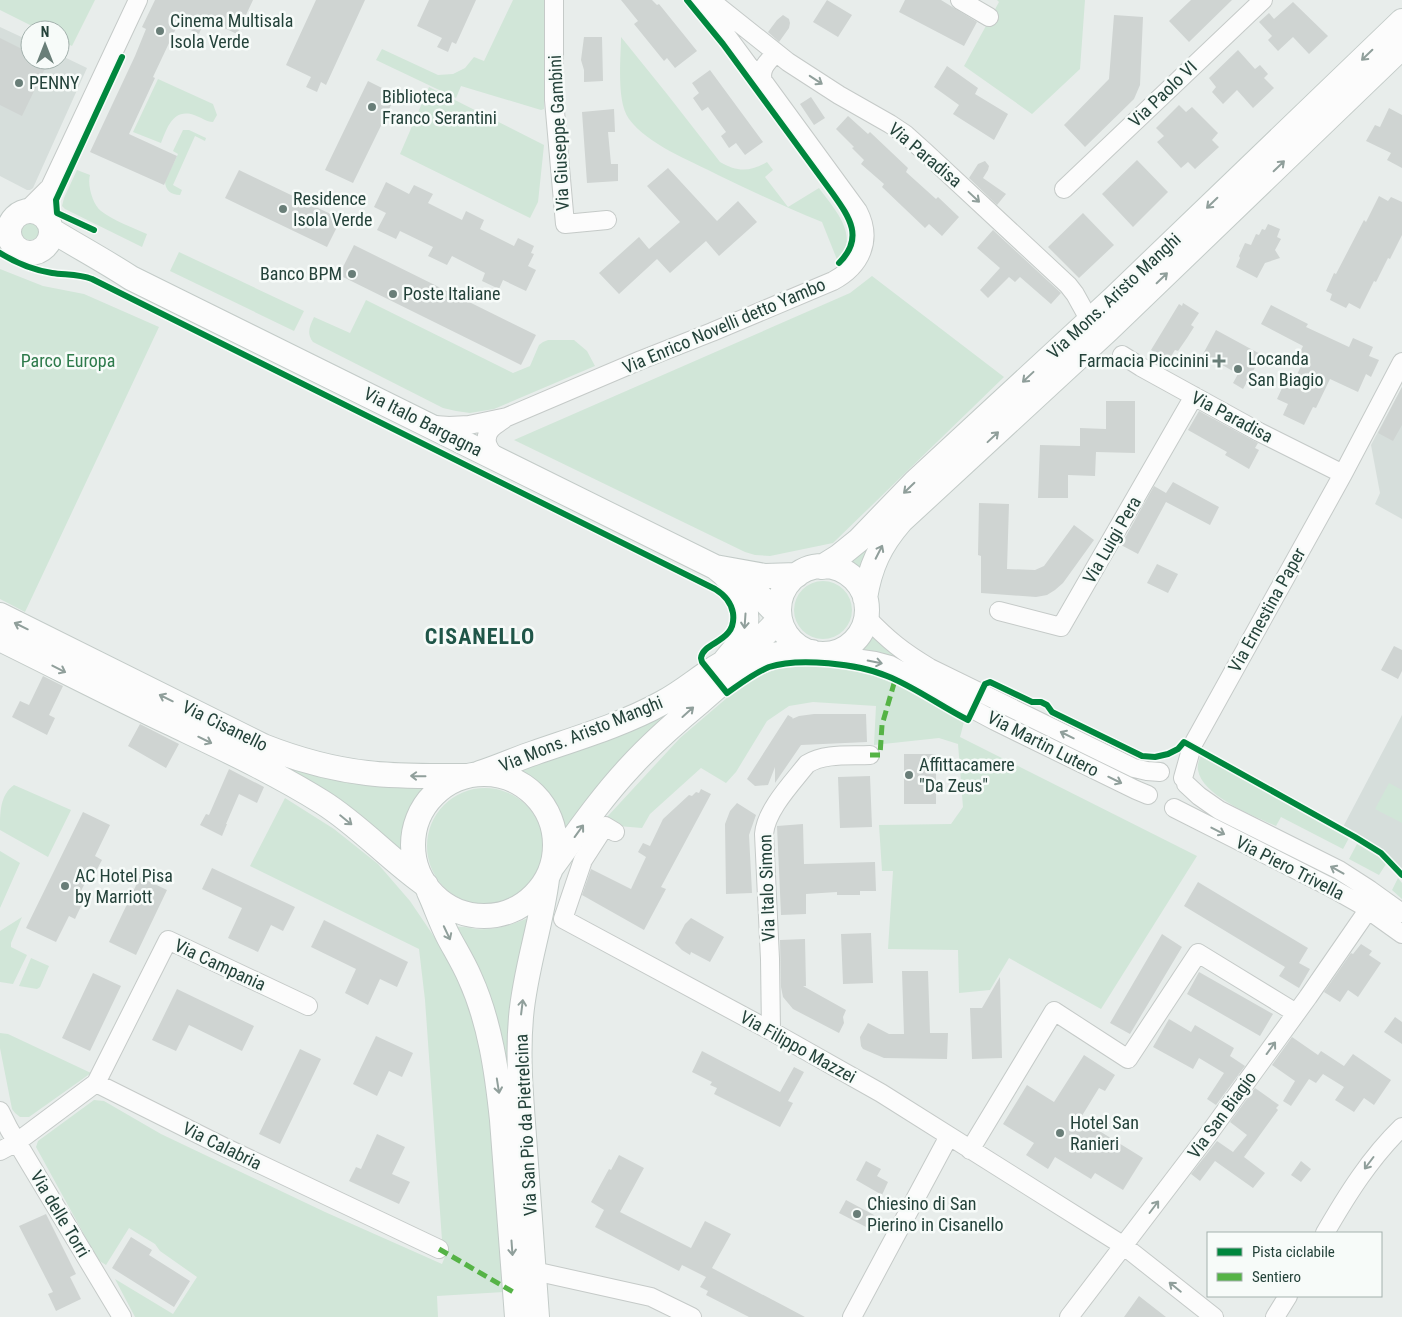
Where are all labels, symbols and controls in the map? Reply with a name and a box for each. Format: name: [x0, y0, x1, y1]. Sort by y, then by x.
place label: Cinema Multisala Isola Verde: [170, 10, 293, 52]
north arrow: [20, 20, 70, 70]
text: N: [41, 24, 49, 40]
marker: Cinema Multisala Isola Verde: [154, 25, 166, 37]
one-way arrow: [1361, 49, 1373, 61]
street label: Via Giuseppe Gambini: [544, 55, 573, 212]
street label: Via Paolo VI: [1124, 56, 1201, 131]
place label: PENNY: [29, 72, 80, 93]
one-way arrow: [809, 75, 823, 85]
marker: PENNY: [13, 77, 25, 89]
place label: Biblioteca Franco Serantini: [382, 86, 497, 128]
marker: Biblioteca Franco Serantini: [366, 101, 378, 113]
street label: Via Paradisa: [884, 118, 966, 191]
one-way arrow: [1273, 160, 1286, 172]
place label: Residence Isola Verde: [293, 188, 372, 230]
one-way arrow: [968, 191, 981, 203]
one-way arrow: [1206, 197, 1219, 209]
marker: Residence Isola Verde: [277, 203, 289, 215]
street label: Via Mons. Aristo Manghi: [1043, 228, 1185, 363]
place label: Banco BPM: [260, 263, 342, 284]
marker: Banco BPM: [346, 268, 358, 280]
street label: Via Enrico Novelli detto Yambo: [619, 273, 828, 378]
one-way arrow: [1156, 273, 1168, 285]
place label: Poste Italiane: [403, 283, 501, 304]
marker: Poste Italiane: [387, 288, 399, 300]
place label: Locanda San Biagio: [1248, 348, 1323, 390]
park label: Parco Europa: [21, 350, 115, 371]
place label: Farmacia Piccinini: [1079, 350, 1209, 371]
marker: Farmacia Piccinini: [1213, 355, 1225, 367]
marker: Locanda San Biagio: [1232, 363, 1244, 375]
one-way arrow: [1022, 371, 1035, 383]
street label: Via Italo Bargagna: [360, 383, 486, 460]
street label: Via Paradisa: [1188, 386, 1277, 447]
one-way arrow: [986, 431, 999, 442]
one-way arrow: [903, 482, 915, 494]
street label: Via Luigi Pera: [1078, 492, 1145, 587]
street label: Via Ernestina Paper: [1224, 543, 1310, 676]
one-way arrow: [875, 545, 884, 560]
one-way arrow: [741, 613, 750, 629]
one-way arrow: [13, 620, 28, 630]
district label: CISANELLO: [425, 624, 535, 649]
one-way arrow: [867, 657, 883, 667]
one-way arrow: [51, 664, 66, 674]
street label: Via Mons. Aristo Manghi: [496, 691, 666, 776]
one-way arrow: [159, 693, 174, 702]
street label: Via Cisanello: [179, 696, 271, 755]
one-way arrow: [682, 706, 695, 718]
street label: Via Martin Lutero: [984, 706, 1103, 781]
one-way arrow: [1060, 730, 1075, 739]
one-way arrow: [197, 736, 212, 745]
place label: Affittacamere "Da Zeus": [919, 754, 1015, 796]
marker: Affittacamere "Da Zeus": [903, 769, 915, 781]
one-way arrow: [411, 771, 427, 781]
one-way arrow: [1107, 776, 1122, 785]
one-way arrow: [339, 815, 352, 826]
one-way arrow: [573, 825, 584, 838]
one-way arrow: [1210, 826, 1225, 836]
street label: Via Piero Trivella: [1233, 831, 1348, 904]
street label: Via Italo Simon: [754, 834, 779, 942]
place label: AC Hotel Pisa by Marriott: [75, 865, 173, 907]
one-way arrow: [1330, 865, 1345, 874]
marker: AC Hotel Pisa by Marriott: [59, 880, 71, 892]
one-way arrow: [443, 925, 452, 940]
street label: Via Campania: [171, 934, 269, 995]
one-way arrow: [517, 999, 527, 1015]
street label: Via Filippo Mazzei: [737, 1006, 860, 1087]
street label: Via San Pio da Pietrelcina: [510, 1033, 541, 1217]
one-way arrow: [1266, 1041, 1276, 1055]
street label: Via San Biagio: [1183, 1067, 1260, 1162]
one-way arrow: [494, 1077, 504, 1093]
place label: Hotel San Ranieri: [1070, 1112, 1139, 1154]
street label: Via Calabria: [179, 1117, 265, 1174]
marker: Hotel San Ranieri: [1054, 1127, 1066, 1139]
one-way arrow: [1364, 1156, 1375, 1169]
street label: Via delle Torri: [26, 1167, 95, 1261]
place label: Chiesino di San Pierino in Cisanello: [867, 1193, 1004, 1235]
one-way arrow: [1148, 1201, 1159, 1214]
marker: Chiesino di San Pierino in Cisanello: [851, 1208, 863, 1220]
legend: [1207, 1232, 1382, 1297]
one-way arrow: [507, 1239, 516, 1255]
text: Pista ciclabile: [1252, 1243, 1335, 1261]
text: Sentiero: [1252, 1268, 1301, 1286]
one-way arrow: [1169, 1282, 1182, 1293]

